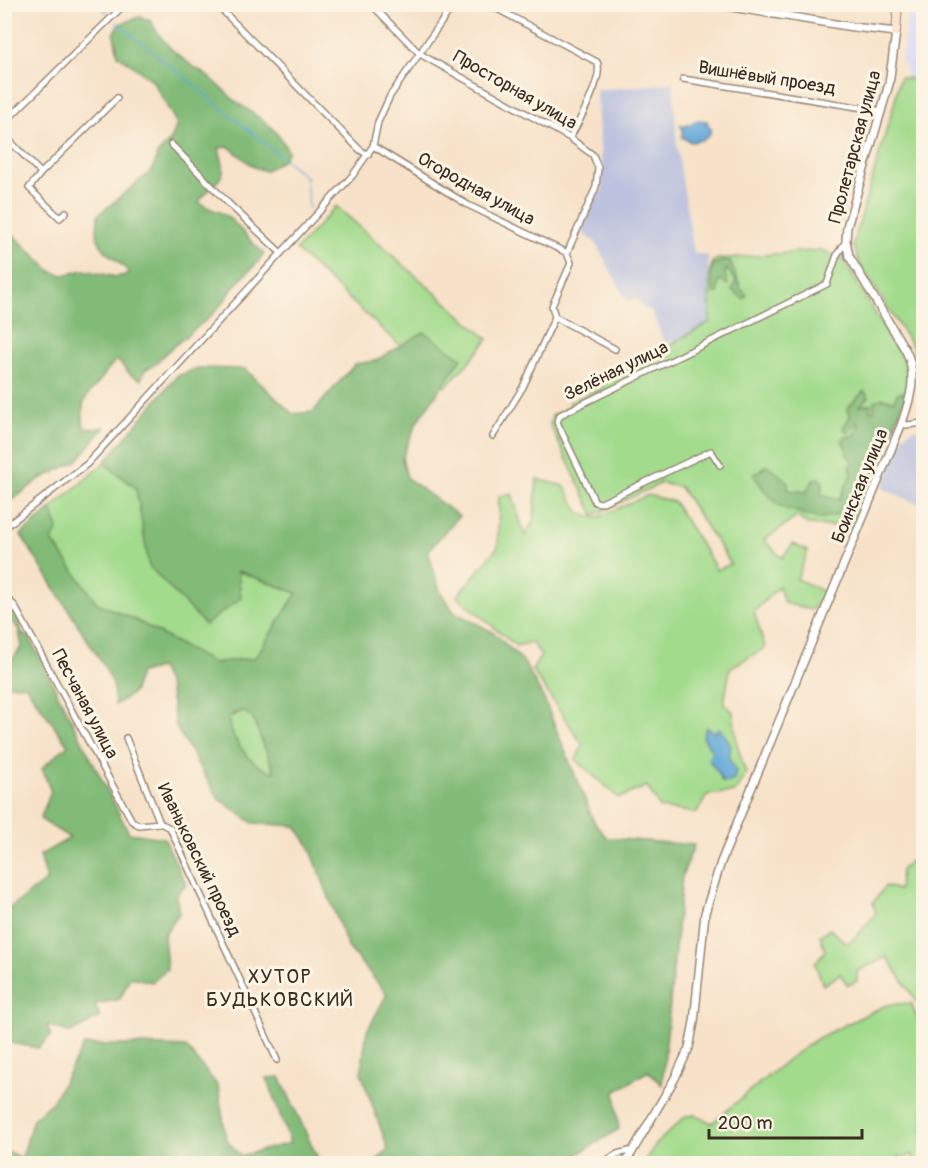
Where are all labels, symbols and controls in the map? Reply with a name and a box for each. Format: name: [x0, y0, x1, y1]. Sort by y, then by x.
street label: Просторная улица: [449, 45, 581, 135]
street label: Вишнёвый проезд: [697, 56, 837, 100]
street label: Пролетарская улица: [824, 68, 886, 226]
street label: Огородная улица: [413, 147, 539, 231]
street label: Зелёная улица: [560, 336, 672, 406]
street label: Боинская улица: [827, 425, 893, 547]
street label: Песчаная улица: [46, 645, 124, 763]
street label: Иваньковский проезд: [152, 780, 246, 941]
district label: ХУТОР БУДЬКОВСКИЙ: [206, 964, 354, 1012]
scale bar: [709, 1102, 862, 1140]
text: 200 m: [718, 1112, 773, 1135]

